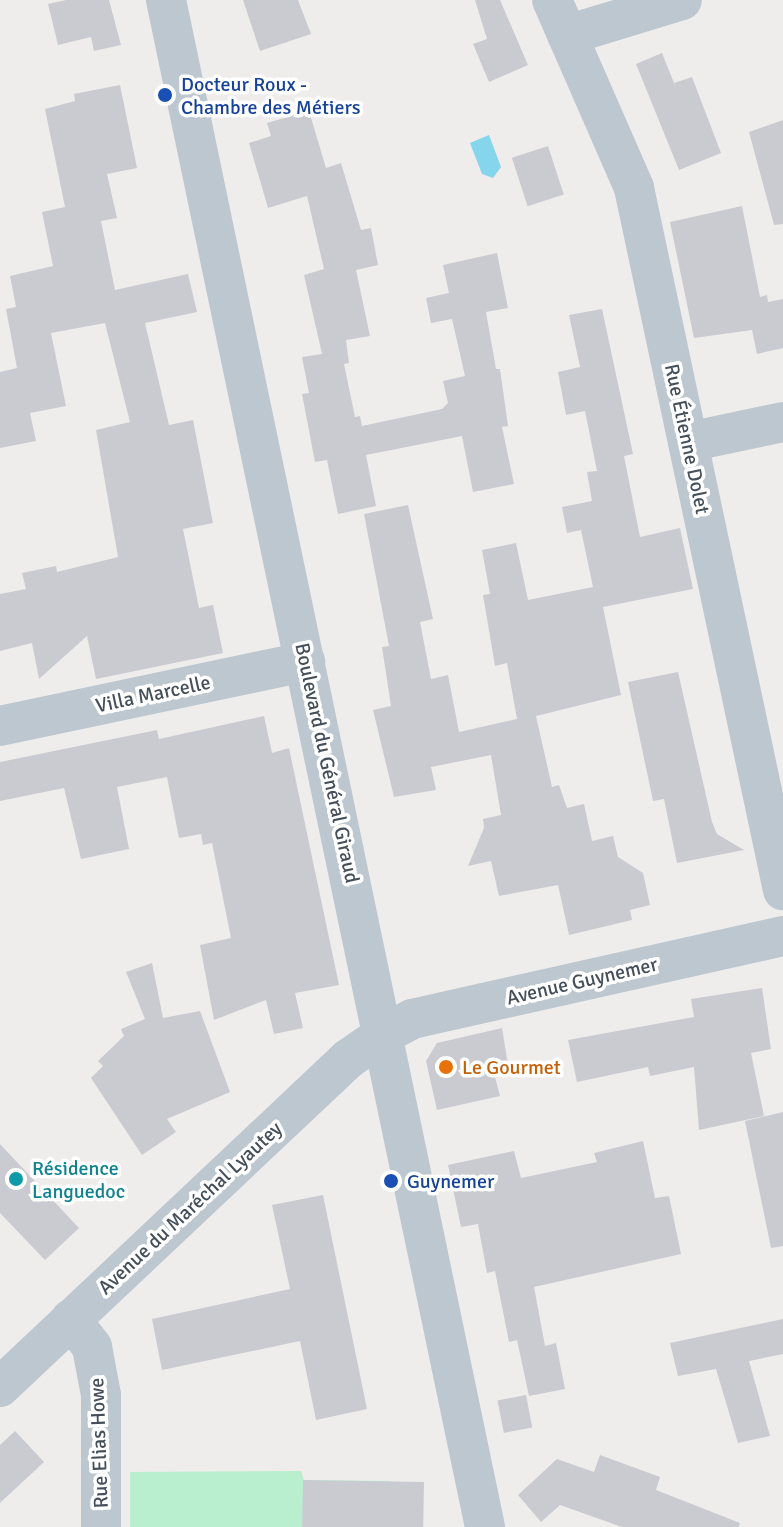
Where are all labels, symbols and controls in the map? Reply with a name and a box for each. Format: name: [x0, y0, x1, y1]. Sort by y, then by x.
place label: Docteur Roux - Chambre des Métiers: [181, 72, 361, 119]
marker: Docteur Roux - Chambre des Métiers: [156, 86, 174, 104]
street label: Rue Étienne Dolet: [659, 362, 715, 516]
street label: Boulevard du Général Giraud: [290, 641, 364, 885]
street label: Villa Marcelle: [93, 670, 213, 718]
street label: Avenue Guynemer: [504, 952, 660, 1010]
place label: Le Gourmet: [462, 1055, 561, 1079]
marker: Le Gourmet: [437, 1058, 455, 1076]
street label: Avenue du Maréchal Lyautey: [93, 1117, 287, 1299]
place label: Résidence Languedoc: [32, 1156, 125, 1203]
place label: Guynemer: [407, 1169, 494, 1193]
marker: Résidence Languedoc: [7, 1170, 25, 1188]
marker: Guynemer: [382, 1172, 400, 1190]
street label: Rue Elias Howe: [85, 1377, 113, 1509]

